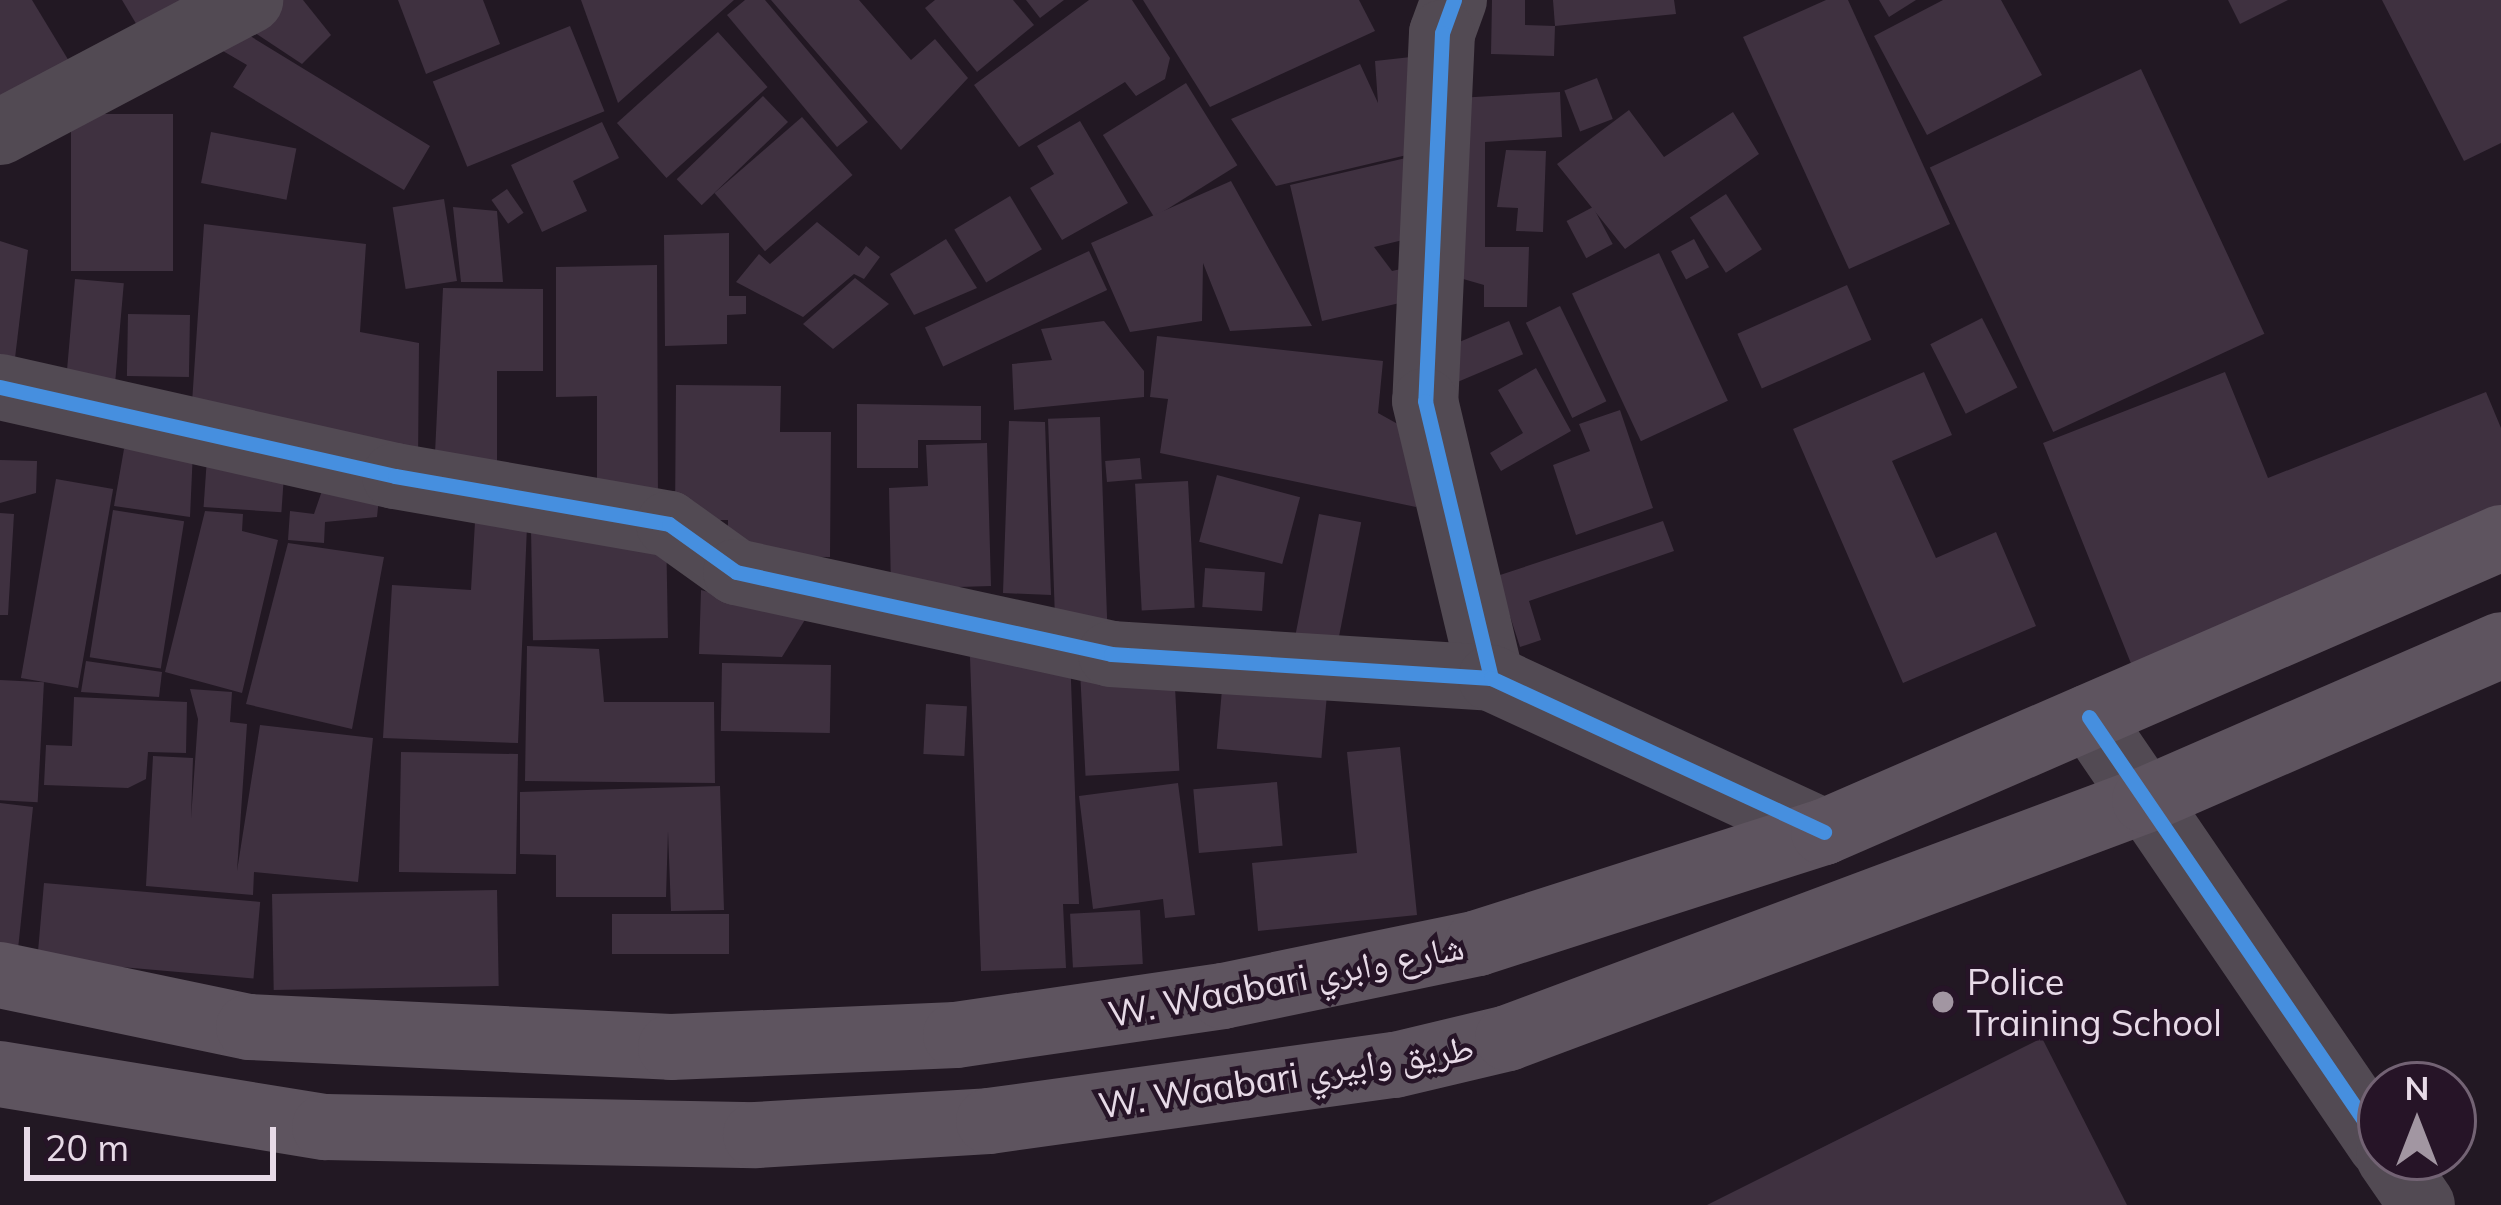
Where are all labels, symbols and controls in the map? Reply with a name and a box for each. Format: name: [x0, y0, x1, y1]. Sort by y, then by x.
street label: W. Waabari شارع وابري: [1105, 924, 1467, 1036]
place label: Police Training School: [1967, 959, 2222, 1044]
marker: Police Training School: [1930, 989, 1956, 1015]
street label: W. Waabari طريق وابيري: [1095, 1025, 1477, 1127]
north arrow: [2357, 1061, 2477, 1181]
text: N: [2405, 1067, 2429, 1108]
scale bar: [30, 1103, 282, 1177]
text: 20 m: [45, 1125, 129, 1170]

